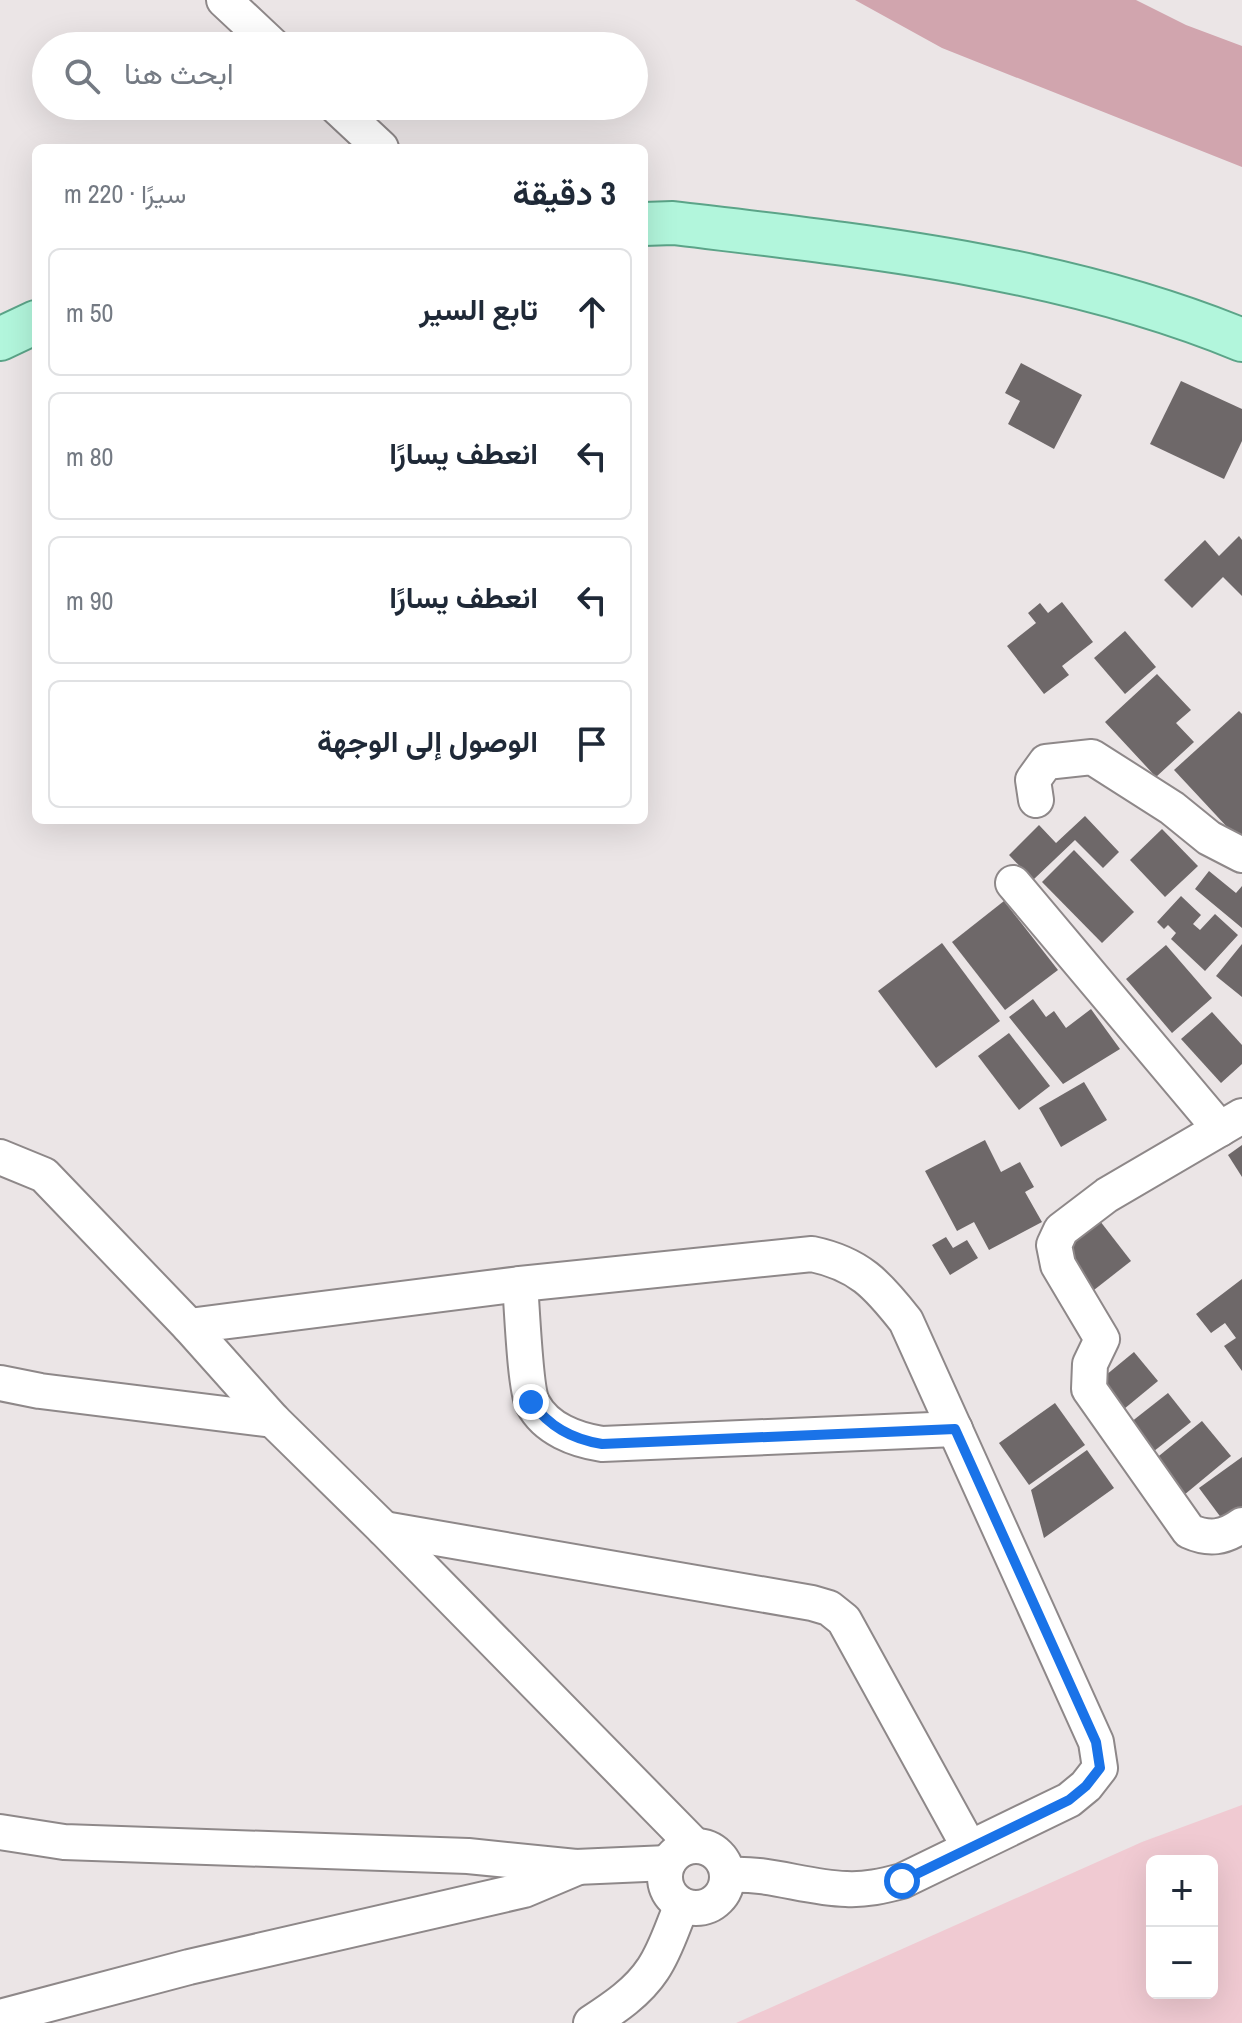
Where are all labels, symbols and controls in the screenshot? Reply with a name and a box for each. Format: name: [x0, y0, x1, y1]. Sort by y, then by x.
search box: [32, 32, 648, 120]
text: ابحث هنا: [124, 53, 234, 93]
icon: search: [60, 54, 104, 98]
text: 3 دقيقة: [513, 170, 616, 216]
text: سيرًا · 220 m: [64, 176, 186, 211]
text: تابع السير: [419, 289, 538, 329]
icon: ahead: [570, 290, 614, 334]
text: 50 m: [66, 295, 113, 330]
text: انعطف يسارًا: [389, 433, 538, 473]
icon: left: [570, 434, 614, 478]
text: 80 m: [66, 439, 113, 474]
text: انعطف يسارًا: [389, 577, 538, 617]
icon: left: [570, 578, 614, 622]
text: 90 m: [66, 583, 113, 618]
text: الوصول إلى الوجهة: [317, 721, 538, 761]
icon: arrive: [570, 722, 614, 766]
route end: [513, 1384, 549, 1420]
map controls: [1146, 1855, 1218, 1999]
button: +: [1146, 1855, 1218, 1927]
route start: [884, 1863, 920, 1899]
button: −: [1146, 1927, 1218, 1999]

